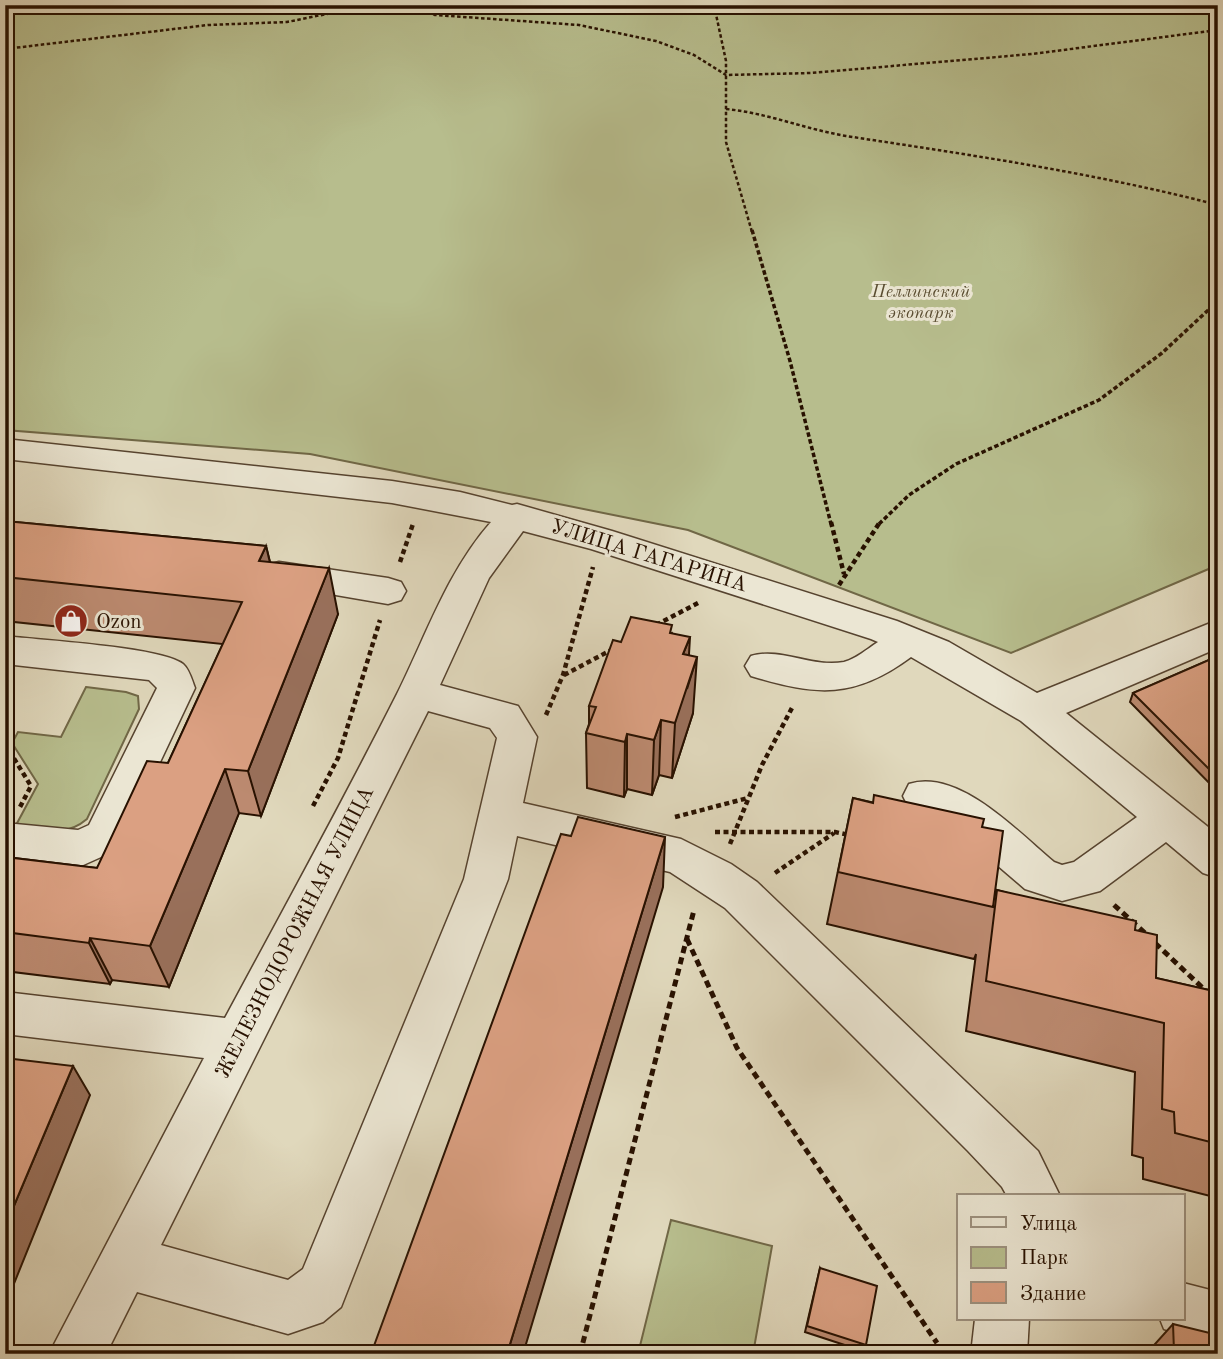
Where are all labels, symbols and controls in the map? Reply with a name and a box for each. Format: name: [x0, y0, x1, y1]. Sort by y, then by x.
park label: Пеллинский экопарк: [871, 283, 970, 322]
street label: УЛИЦА ГАГАРИНА: [548, 516, 749, 596]
shop icon: Ozon: [52, 602, 90, 640]
place label: Ozon: [96, 612, 142, 633]
street label: ЖЕЛЕЗНОДОРОЖНАЯ УЛИЦА: [212, 784, 378, 1082]
legend: [957, 1194, 1184, 1320]
text: Улица: [1020, 1214, 1077, 1235]
text: Парк: [1020, 1248, 1069, 1269]
text: Здание: [1020, 1284, 1086, 1305]

